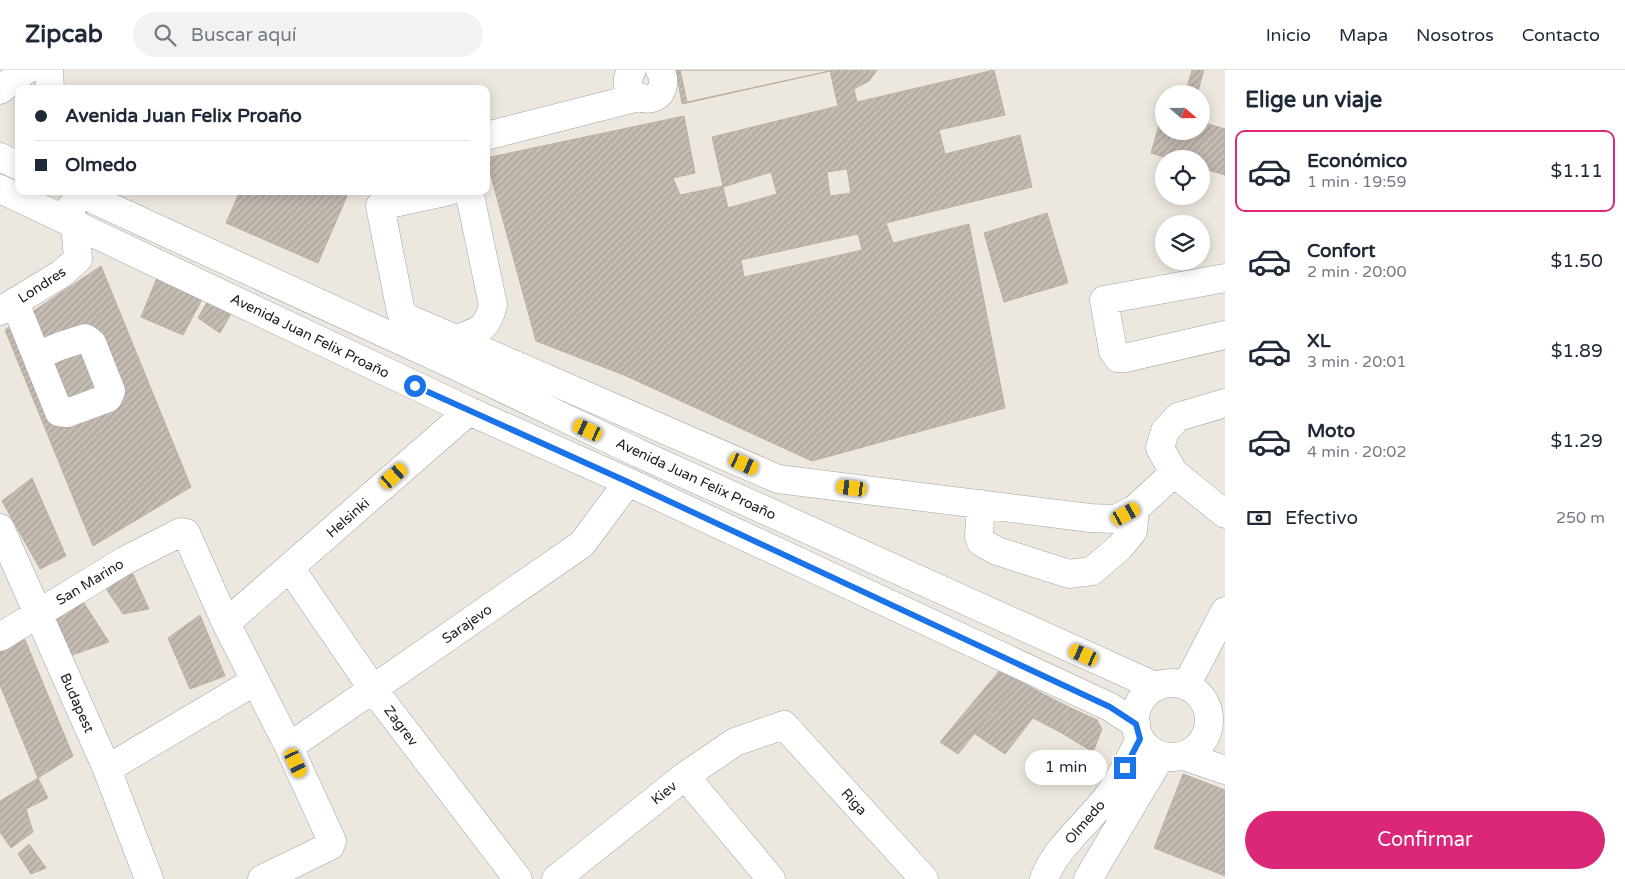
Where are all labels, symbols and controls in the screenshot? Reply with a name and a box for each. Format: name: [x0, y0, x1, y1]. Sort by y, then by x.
search box: [133, 12, 483, 57]
text: Zipcab: [25, 20, 103, 49]
icon: search: [151, 21, 179, 49]
text: Buscar aquí: [191, 24, 297, 46]
text: Inicio: [1266, 24, 1311, 46]
text: Mapa: [1339, 24, 1388, 46]
text: Nosotros: [1416, 24, 1494, 46]
text: Contacto: [1522, 24, 1600, 46]
north arrow: [1155, 85, 1210, 140]
map controls: [1155, 85, 1210, 270]
text: Elige un viaje: [1245, 87, 1382, 113]
text: Avenida Juan Felix Proaño: [65, 105, 302, 127]
icon: car: [1247, 149, 1292, 194]
button: locate: [1155, 150, 1210, 205]
text: Económico: [1307, 150, 1407, 172]
text: Olmedo: [65, 154, 137, 176]
text: $1.11: [1551, 160, 1603, 182]
text: 1 min · 19:59: [1307, 172, 1406, 192]
button: layers: [1155, 215, 1210, 270]
icon: car: [1247, 239, 1292, 284]
text: Confort: [1307, 240, 1376, 262]
text: $1.50: [1551, 250, 1603, 272]
text: 2 min · 20:00: [1307, 262, 1406, 282]
street label: Londres: [15, 263, 69, 307]
street label: Avenida Juan Felix Proaño: [228, 290, 392, 382]
icon: car: [1247, 329, 1292, 374]
text: XL: [1307, 330, 1331, 352]
text: $1.89: [1551, 340, 1603, 362]
text: 3 min · 20:01: [1307, 352, 1406, 372]
route start: [404, 375, 426, 397]
car: [571, 417, 604, 443]
icon: car: [1247, 419, 1292, 464]
text: Moto: [1307, 420, 1355, 442]
text: $1.29: [1551, 430, 1603, 452]
street label: Avenida Juan Felix Proaño: [613, 434, 779, 524]
text: 4 min · 20:02: [1307, 442, 1406, 462]
car: [727, 451, 760, 477]
car: [377, 460, 410, 492]
car: [836, 479, 867, 497]
street label: Helsinki: [323, 495, 373, 541]
car: [1109, 500, 1142, 528]
icon: cash: [1245, 504, 1273, 532]
text: Efectivo: [1285, 507, 1358, 529]
text: 250 m: [1556, 508, 1605, 528]
street label: San Marino: [53, 555, 127, 609]
street label: Sarajevo: [439, 601, 495, 647]
car: [1067, 642, 1100, 668]
street label: Budapest: [56, 670, 98, 736]
street label: Zagrev: [380, 702, 422, 750]
car: [282, 746, 309, 780]
callout: 1 min: [1025, 750, 1108, 786]
text: 1 min: [1045, 757, 1087, 777]
route end: [1114, 757, 1136, 779]
street label: Kiev: [648, 777, 681, 808]
street label: Riga: [838, 785, 870, 819]
street label: Olmedo: [1061, 796, 1109, 848]
button: Confirmar: [1245, 811, 1605, 869]

